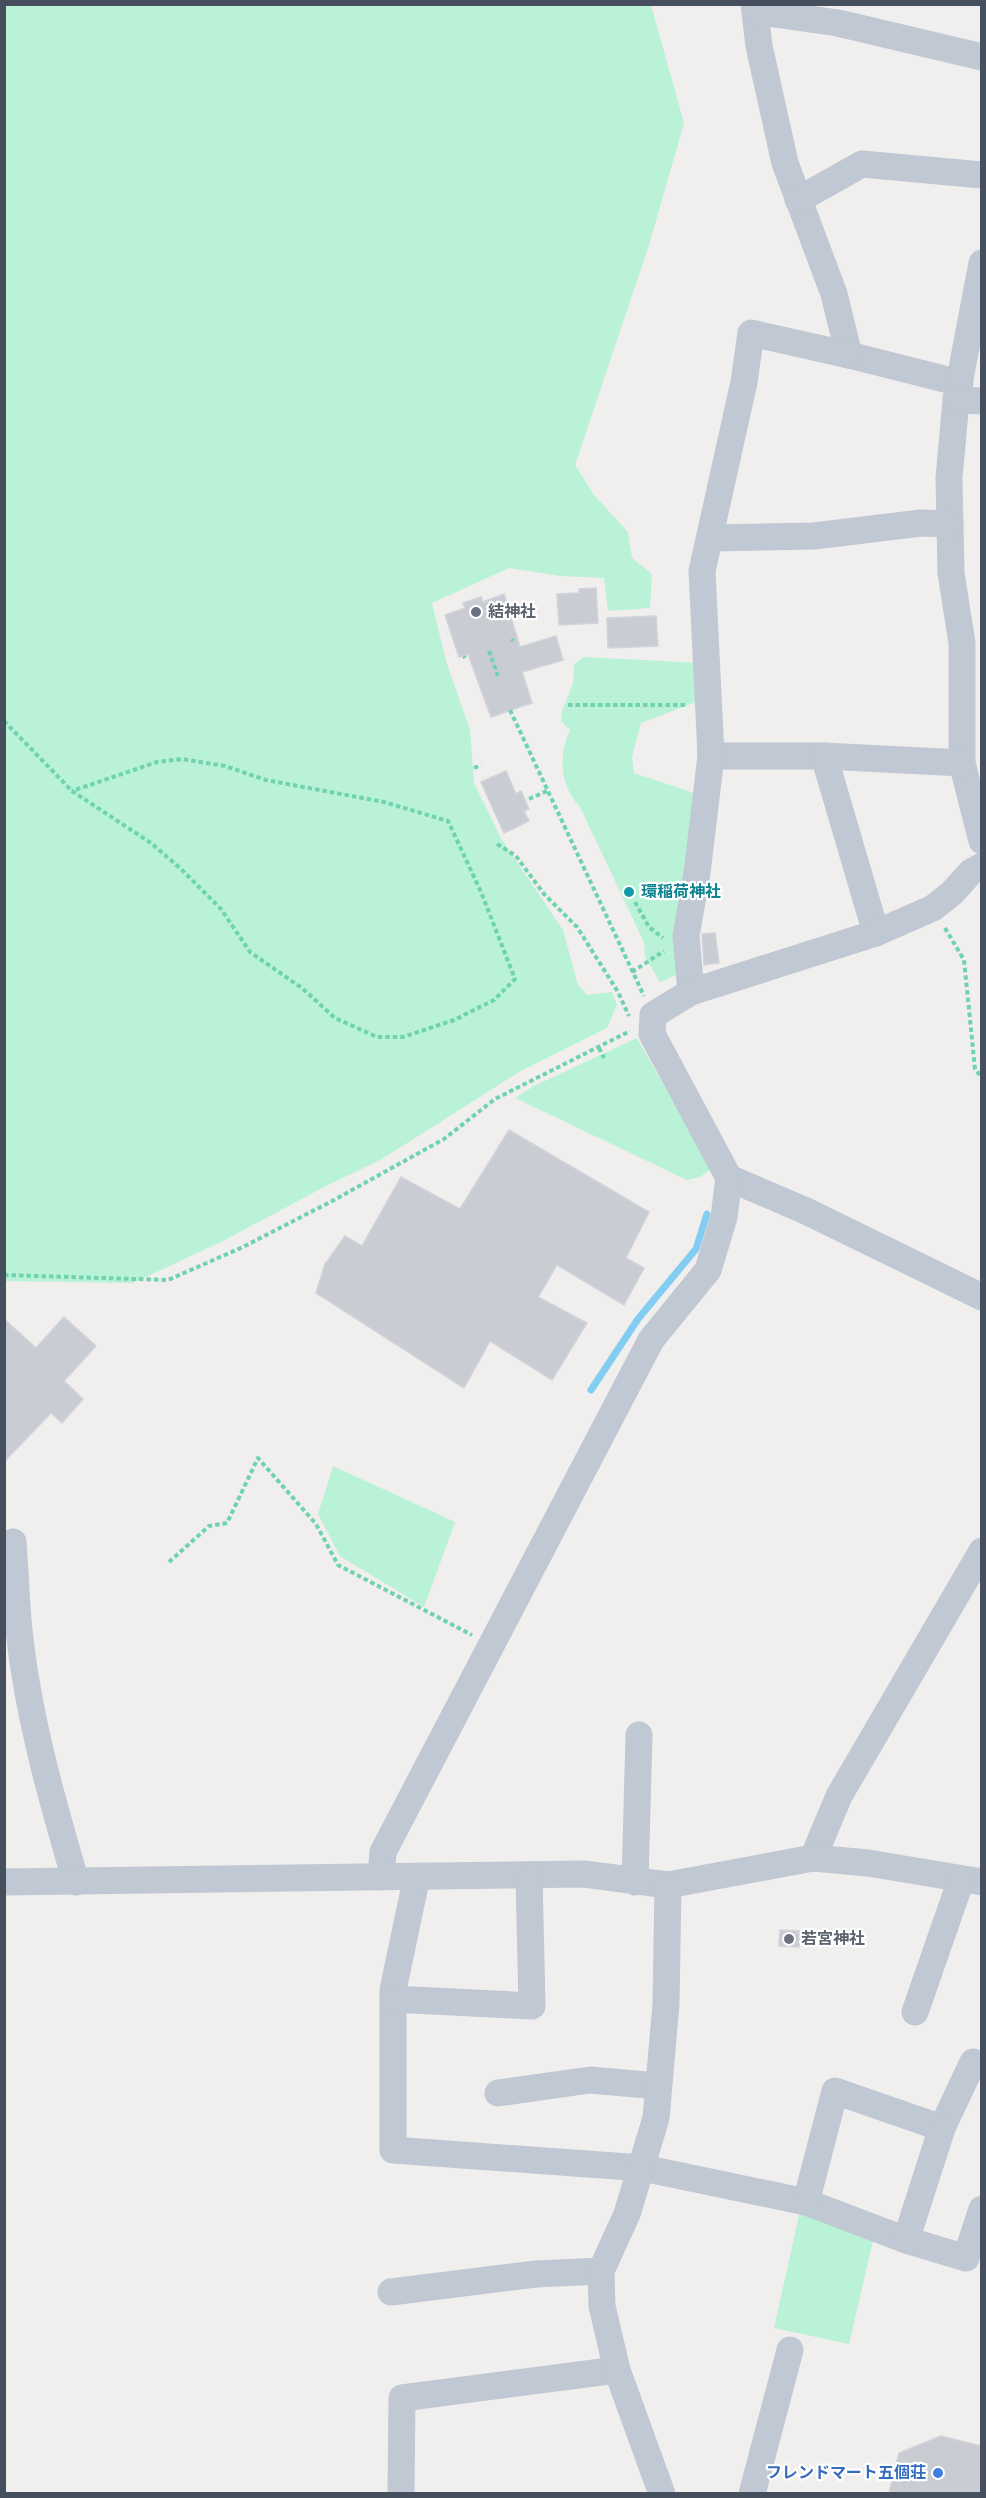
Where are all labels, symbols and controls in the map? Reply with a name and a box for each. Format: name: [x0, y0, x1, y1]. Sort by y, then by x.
place label: 結神社: [488, 601, 536, 623]
marker: 結神社: [469, 605, 483, 619]
place label: 環稲荷神社: [641, 881, 721, 903]
marker: 環稲荷神社: [622, 885, 636, 899]
place label: 若宮神社: [801, 1928, 865, 1950]
marker: 若宮神社: [782, 1932, 796, 1946]
place label: フレンドマート五個荘: [766, 2462, 926, 2484]
marker: フレンドマート五個荘: [931, 2466, 945, 2480]

